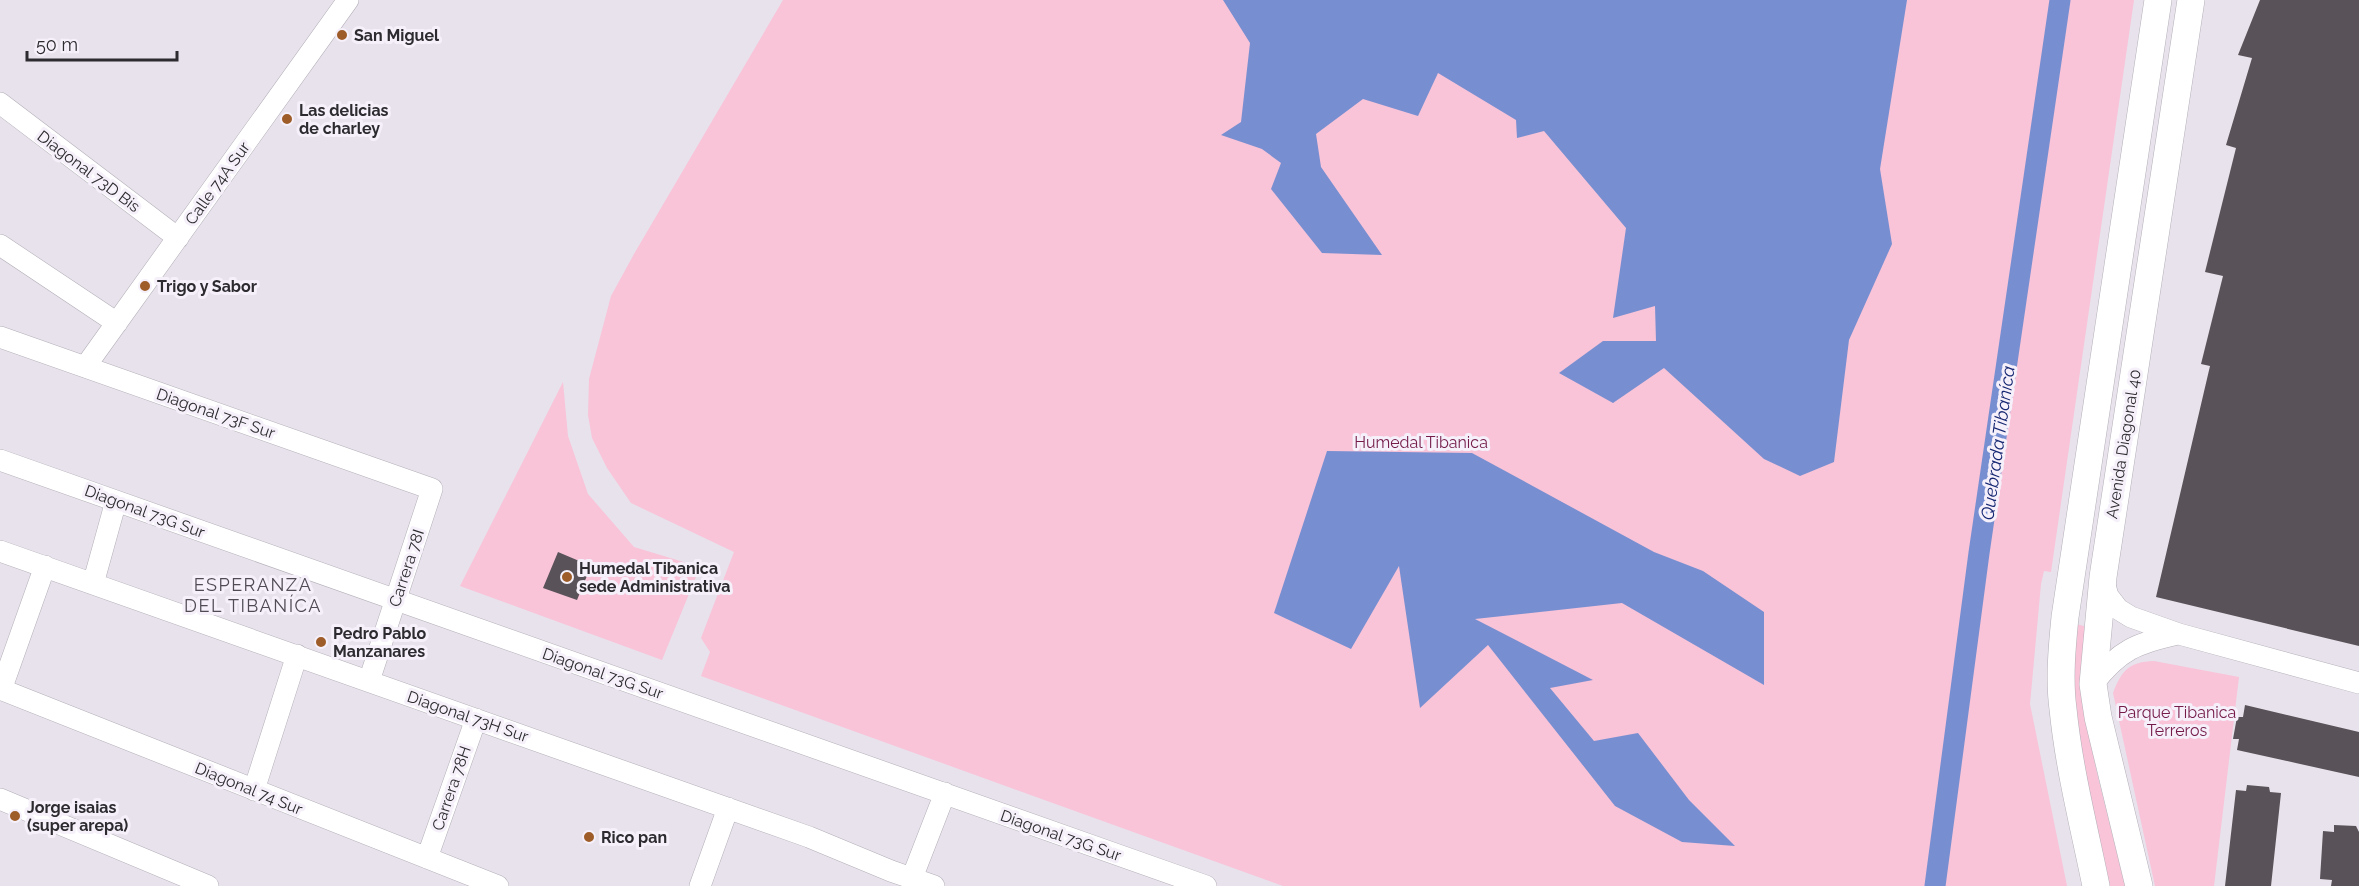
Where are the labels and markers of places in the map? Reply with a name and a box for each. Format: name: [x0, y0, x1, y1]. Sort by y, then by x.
place label: San Miguel: [354, 26, 440, 45]
marker: San Miguel: [335, 28, 349, 42]
place label: Las delicias de charley: [299, 101, 389, 138]
marker: Las delicias de charley: [280, 112, 294, 126]
place label: Trigo y Sabor: [157, 277, 257, 296]
marker: Trigo y Sabor: [138, 279, 152, 293]
place label: Humedal Tibanica sede Administrativa: [579, 559, 731, 596]
marker: Humedal Tibanica sede Administrativa: [560, 570, 574, 584]
place label: Pedro Pablo Manzanares: [333, 624, 427, 661]
marker: Pedro Pablo Manzanares: [314, 635, 328, 649]
place label: Jorge isaias (super arepa): [27, 798, 128, 835]
marker: Jorge isaias (super arepa): [8, 809, 22, 823]
place label: Rico pan: [601, 828, 667, 847]
marker: Rico pan: [582, 830, 596, 844]

